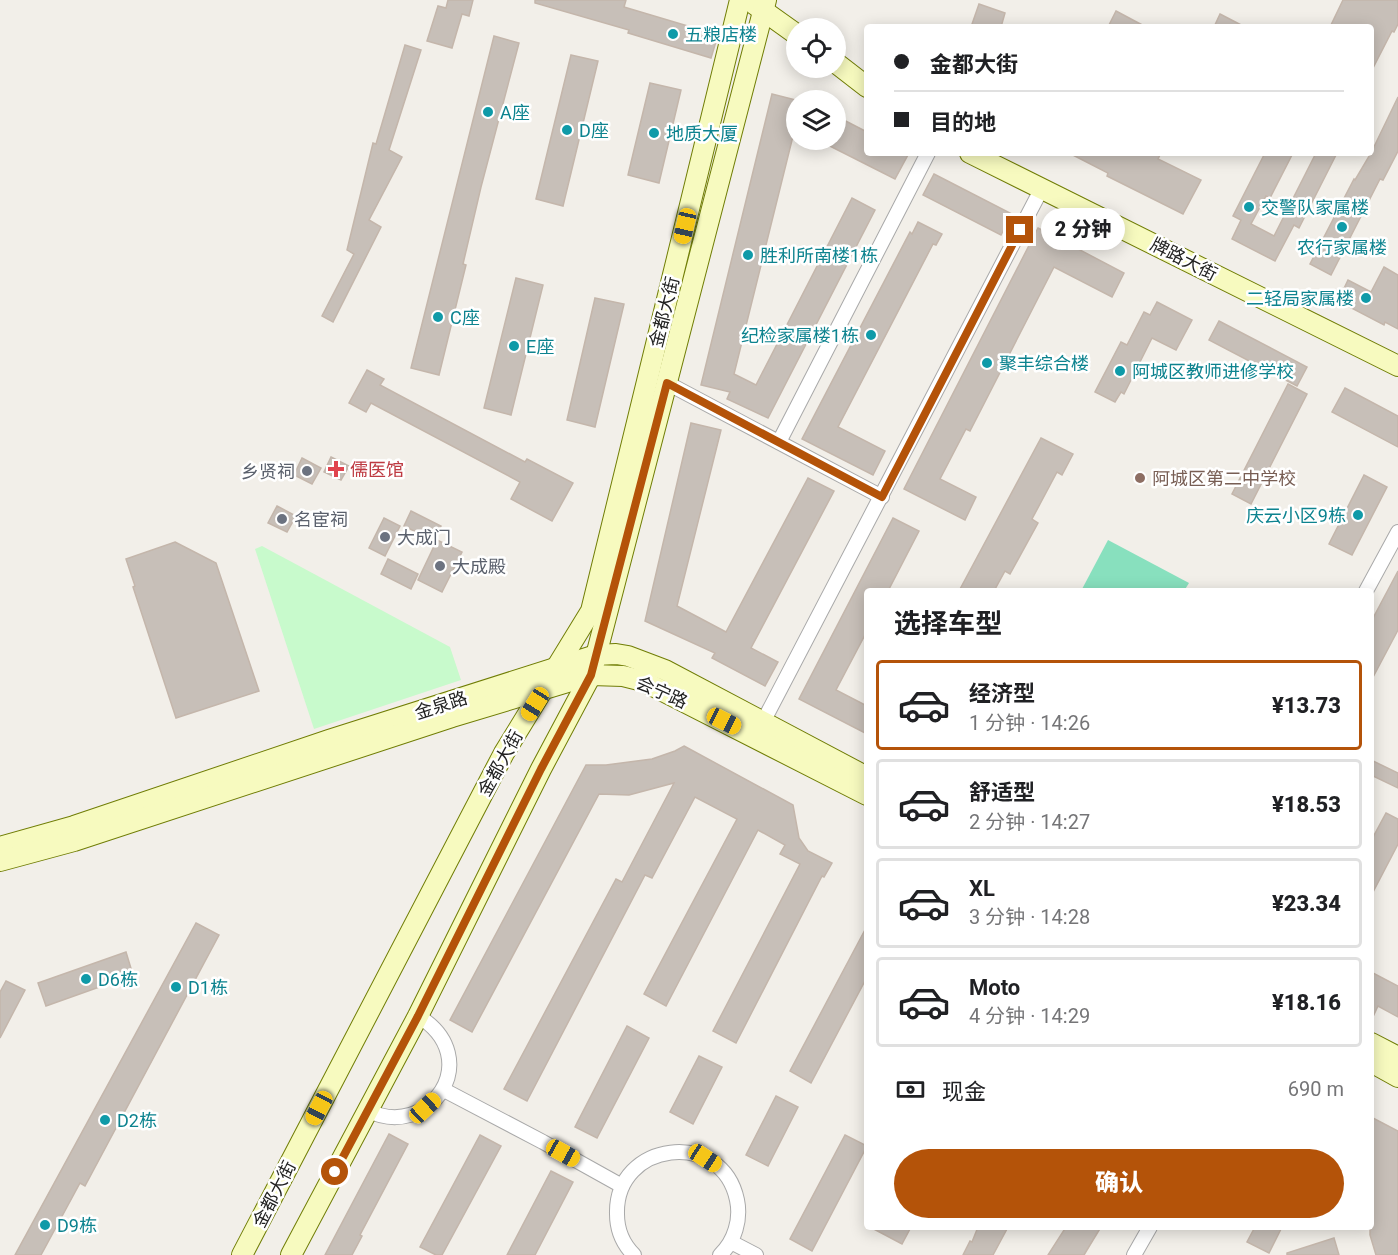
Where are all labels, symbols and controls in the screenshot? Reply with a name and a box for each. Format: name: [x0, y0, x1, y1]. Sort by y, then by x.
map controls: [786, 18, 846, 150]
button: locate: [786, 18, 846, 78]
place label: 五粮店楼: [685, 24, 757, 45]
marker: 五粮店楼: [666, 27, 680, 41]
text: 金都大街: [930, 52, 1018, 77]
button: layers: [786, 90, 846, 150]
place label: A座: [500, 102, 530, 123]
marker: A座: [481, 105, 495, 119]
text: 目的地: [930, 110, 996, 135]
place label: D座: [579, 120, 609, 141]
marker: D座: [560, 123, 574, 137]
place label: 地质大厦: [666, 123, 738, 144]
marker: 地质大厦: [647, 126, 661, 140]
place label: 交警队家属楼: [1261, 197, 1369, 218]
marker: 交警队家属楼: [1242, 200, 1256, 214]
car: [672, 206, 698, 246]
callout: 2 分钟: [1041, 209, 1125, 251]
route end: [1006, 216, 1033, 243]
text: 2 分钟: [1055, 217, 1111, 241]
marker: 农行家属楼: [1335, 220, 1349, 234]
street label: 牌路大街: [1147, 233, 1221, 285]
place label: 农行家属楼: [1297, 237, 1387, 258]
place label: 胜利所南楼1栋: [760, 245, 878, 266]
marker: 胜利所南楼1栋: [741, 248, 755, 262]
street label: 金都大街: [645, 275, 683, 349]
place label: 二轻局家属楼: [1246, 288, 1354, 309]
marker: 二轻局家属楼: [1359, 291, 1373, 305]
place label: C座: [450, 307, 480, 328]
marker: C座: [431, 310, 445, 324]
place label: 纪检家属楼1栋: [741, 325, 859, 346]
marker: 纪检家属楼1栋: [864, 328, 878, 342]
place label: E座: [526, 336, 554, 357]
marker: E座: [507, 339, 521, 353]
place label: 聚丰综合楼: [999, 353, 1089, 374]
marker: 聚丰综合楼: [980, 356, 994, 370]
place label: 阿城区教师进修学校: [1132, 361, 1294, 382]
marker: 阿城区教师进修学校: [1113, 364, 1127, 378]
place label: 儒医馆: [350, 459, 404, 480]
marker: 儒医馆: [327, 460, 345, 478]
place label: 乡贤祠: [241, 461, 295, 482]
marker: 乡贤祠: [300, 464, 314, 478]
place label: 阿城区第二中学校: [1152, 468, 1296, 489]
marker: 阿城区第二中学校: [1133, 471, 1147, 485]
place label: 庆云小区9栋: [1246, 505, 1346, 526]
marker: 庆云小区9栋: [1351, 508, 1365, 522]
place label: 名宦祠: [294, 509, 348, 530]
marker: 名宦祠: [275, 512, 289, 526]
place label: 大成门: [397, 527, 451, 548]
marker: 大成门: [378, 530, 392, 544]
place label: 大成殿: [452, 556, 506, 577]
marker: 大成殿: [433, 559, 447, 573]
text: 选择车型: [894, 608, 1002, 640]
street label: 会宁路: [633, 671, 691, 713]
icon: car: [897, 678, 951, 732]
text: 经济型: [969, 681, 1035, 706]
car: [518, 684, 552, 724]
street label: 金泉路: [412, 687, 470, 723]
text: ¥13.73: [1272, 693, 1341, 718]
car: [704, 705, 744, 737]
text: 1 分钟 · 14:26: [969, 711, 1090, 735]
street label: 金都大街: [473, 726, 527, 800]
icon: car: [897, 777, 951, 831]
text: 舒适型: [969, 780, 1035, 805]
text: ¥18.53: [1272, 792, 1341, 817]
text: 2 分钟 · 14:27: [969, 810, 1090, 834]
icon: car: [897, 876, 951, 930]
text: XL: [969, 876, 995, 901]
text: ¥23.34: [1272, 891, 1341, 916]
text: 3 分钟 · 14:28: [969, 905, 1090, 929]
place label: D6栋: [98, 969, 138, 990]
marker: D6栋: [79, 972, 93, 986]
icon: car: [897, 975, 951, 1029]
text: Moto: [969, 975, 1020, 1000]
place label: D1栋: [188, 977, 228, 998]
marker: D1栋: [169, 980, 183, 994]
text: ¥18.16: [1272, 990, 1341, 1015]
text: 4 分钟 · 14:29: [969, 1004, 1090, 1028]
icon: cash: [894, 1073, 927, 1106]
text: 690 m: [1288, 1077, 1344, 1101]
text: 现金: [942, 1079, 986, 1104]
car: [303, 1088, 335, 1128]
car: [406, 1089, 444, 1127]
place label: D2栋: [117, 1110, 157, 1131]
marker: D2栋: [98, 1113, 112, 1127]
car: [543, 1136, 583, 1170]
car: [685, 1141, 725, 1175]
button: 确认: [894, 1149, 1344, 1218]
street label: 金都大街: [248, 1157, 300, 1231]
route start: [321, 1158, 348, 1185]
place label: D9栋: [57, 1215, 97, 1236]
marker: D9栋: [38, 1218, 52, 1232]

